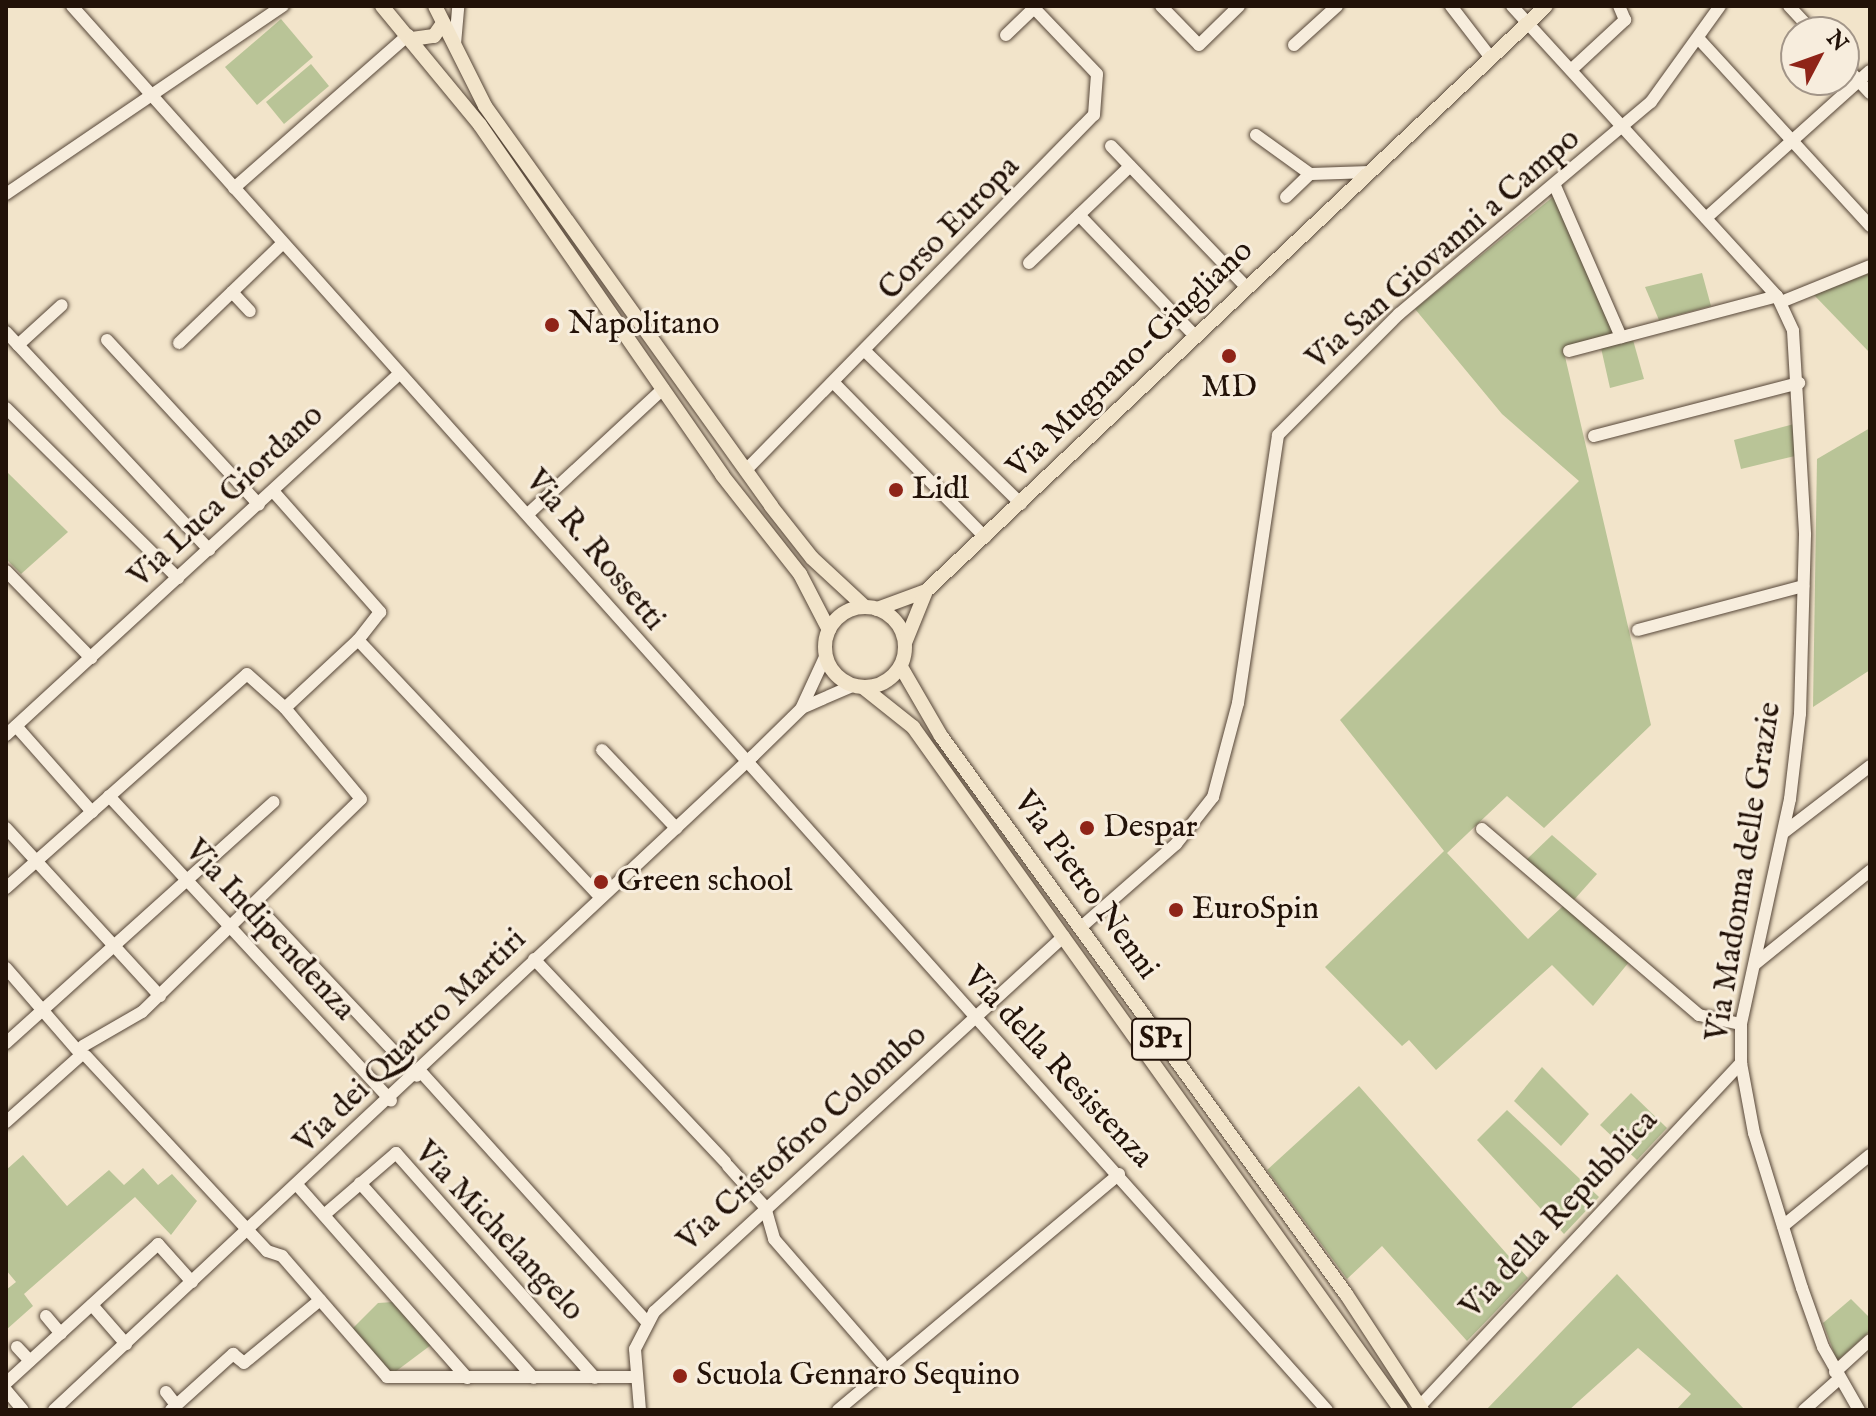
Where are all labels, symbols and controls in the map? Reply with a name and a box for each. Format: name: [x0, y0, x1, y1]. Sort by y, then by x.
north arrow: [1780, 16, 1860, 96]
text: N: [1820, 25, 1853, 58]
street label: Via San Giovanni a Campo: [1299, 121, 1589, 379]
street label: Corso Europa: [872, 149, 1028, 309]
street label: Via Mugnano-Giugliano: [1000, 233, 1262, 487]
place label: Napolitano: [568, 306, 719, 344]
marker: Napolitano: [543, 316, 561, 334]
marker: MD: [1220, 347, 1238, 365]
place label: MD: [1201, 369, 1257, 407]
street label: Via Luca Giordano: [122, 397, 332, 597]
street label: Via R. Rossetti: [516, 463, 672, 639]
place label: Lidl: [912, 471, 969, 509]
marker: Lidl: [887, 481, 905, 499]
street label: Via Madonna delle Grazie: [1699, 700, 1791, 1044]
street label: Via Pietro Nenni: [1004, 784, 1166, 988]
place label: Despar: [1103, 809, 1198, 847]
marker: Despar: [1078, 819, 1096, 837]
street label: Via Indipendenza: [175, 833, 363, 1029]
place label: Green school: [617, 863, 793, 901]
marker: Green school: [592, 873, 610, 891]
place label: EuroSpin: [1192, 891, 1319, 929]
marker: EuroSpin: [1167, 901, 1185, 919]
street label: Via dei Quattro Martiri: [287, 921, 535, 1163]
street label: Via della Resistenza: [954, 959, 1160, 1177]
road number: SP1: [1131, 1013, 1191, 1065]
street label: Via Cristoforo Colombo: [671, 1017, 935, 1261]
street label: Via della Repubblica: [1453, 1102, 1667, 1328]
street label: Via Michelangelo: [405, 1134, 591, 1330]
place label: Scuola Gennaro Sequino: [696, 1357, 1020, 1395]
marker: Scuola Gennaro Sequino: [671, 1367, 689, 1385]

